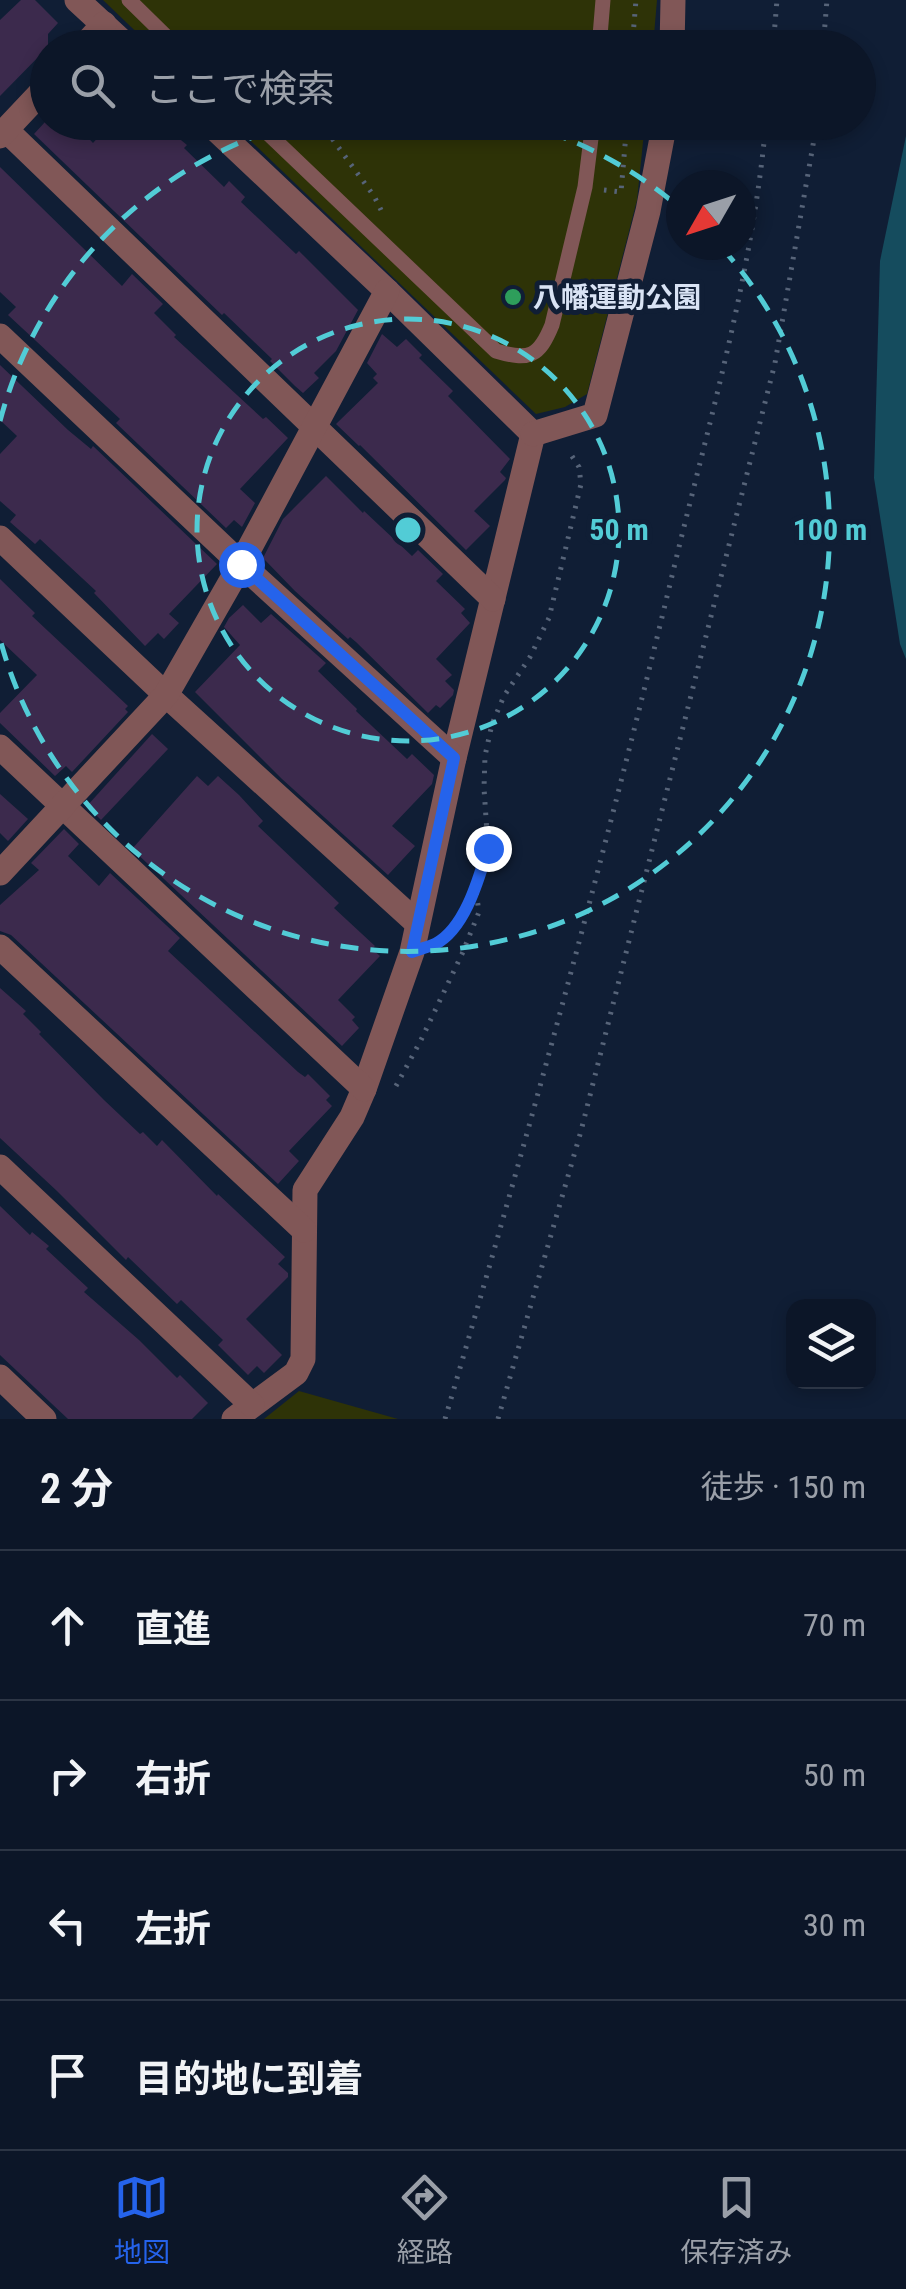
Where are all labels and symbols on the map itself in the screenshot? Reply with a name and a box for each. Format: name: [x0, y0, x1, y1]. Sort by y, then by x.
north arrow: [666, 170, 756, 260]
place label: 八幡運動公園: [533, 281, 701, 314]
marker: 八幡運動公園: [502, 286, 524, 308]
centre of rings: [390, 512, 426, 548]
text: 50 m: [589, 512, 649, 547]
text: 100 m: [793, 512, 867, 547]
route start: [219, 542, 265, 588]
route end: [466, 826, 512, 872]

